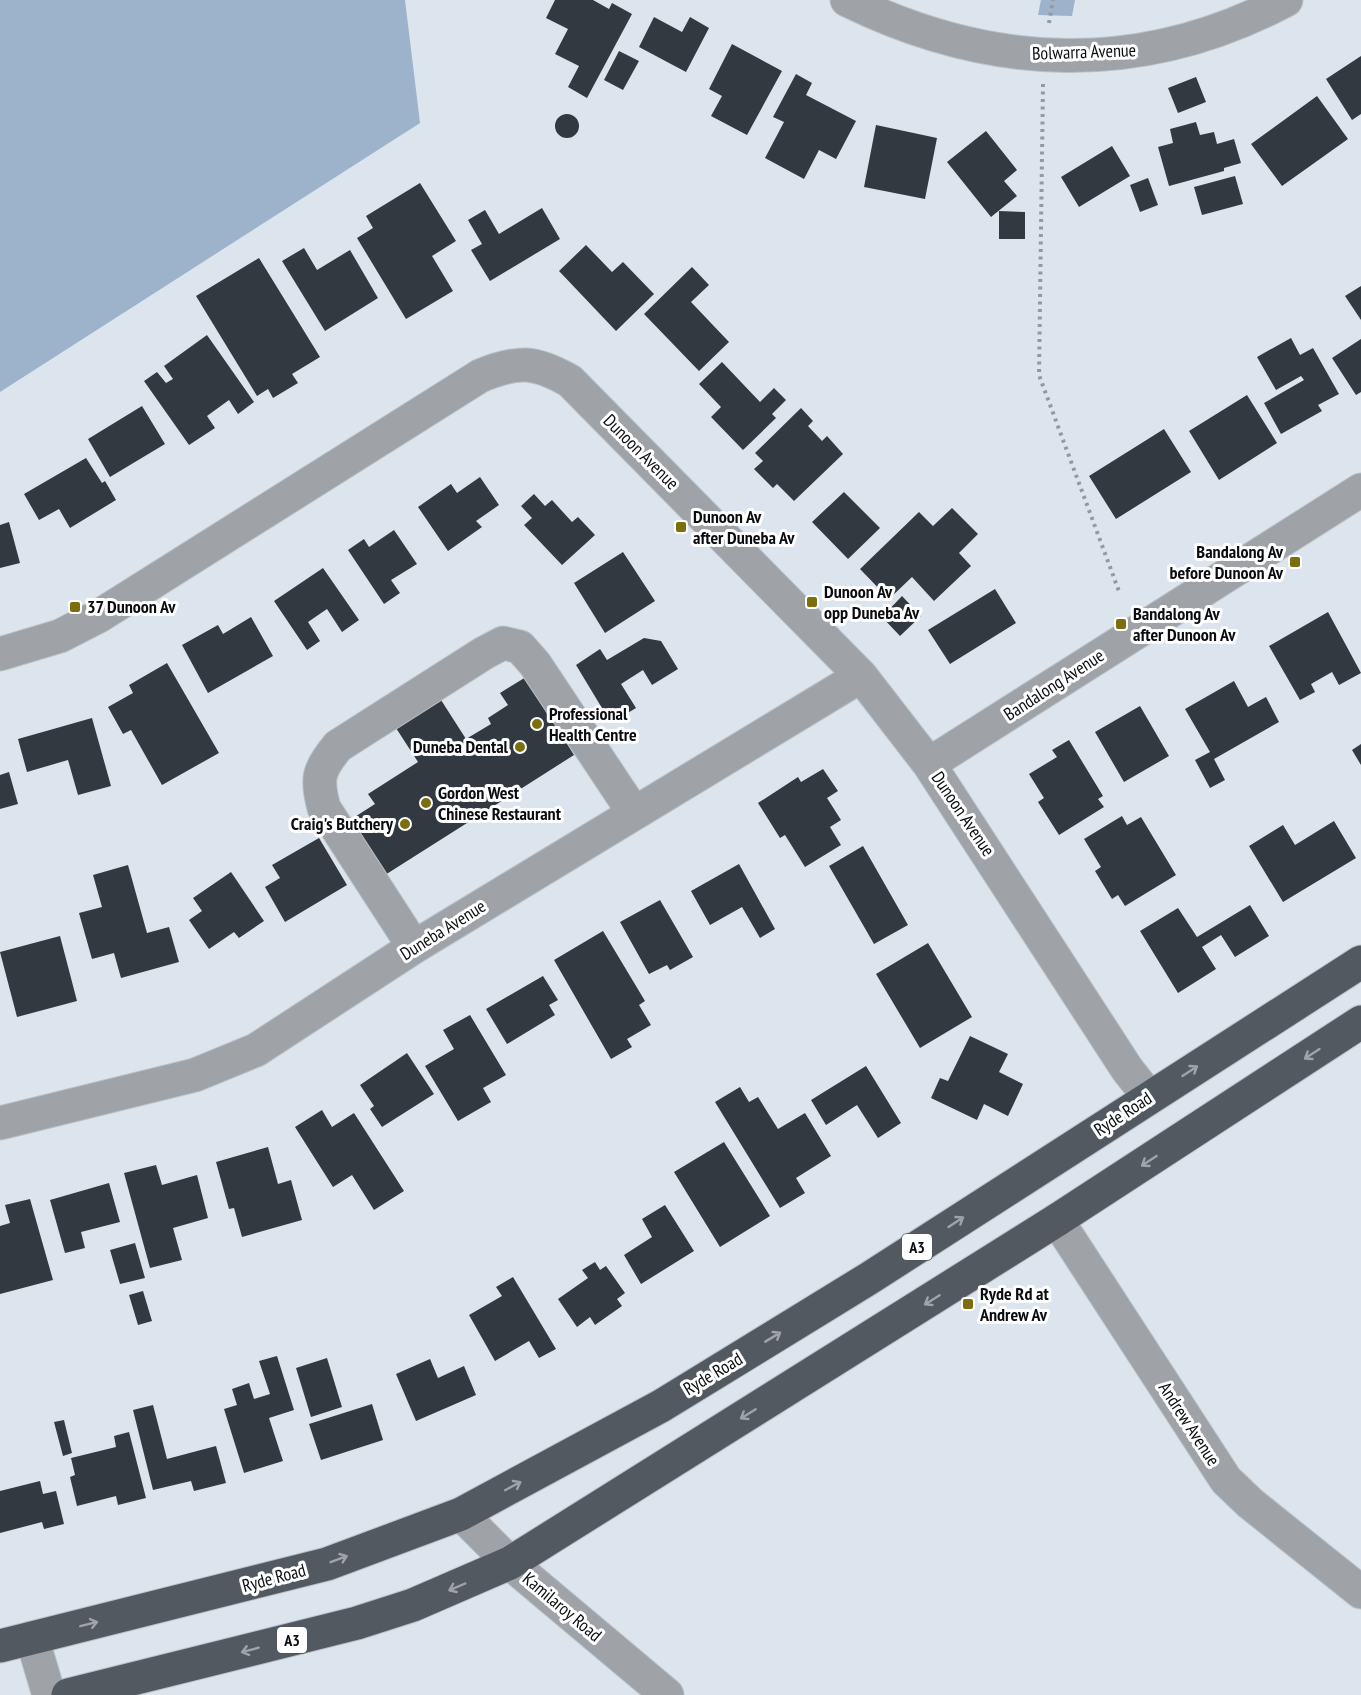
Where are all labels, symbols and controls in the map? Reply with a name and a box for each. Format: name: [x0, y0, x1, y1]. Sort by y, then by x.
street label: Bolwarra Avenue: [1032, 38, 1136, 65]
street label: Dunoon Avenue: [599, 409, 684, 494]
place label: Dunoon Av after Duneba Av: [693, 505, 795, 549]
marker: Dunoon Av after Duneba Av: [674, 520, 688, 534]
place label: Bandalong Av before Dunoon Av: [1170, 540, 1284, 584]
marker: Bandalong Av before Dunoon Av: [1288, 555, 1302, 569]
place label: Dunoon Av opp Duneba Av: [824, 580, 920, 624]
place label: 37 Dunoon Av: [87, 595, 176, 618]
marker: Dunoon Av opp Duneba Av: [805, 595, 819, 609]
marker: 37 Dunoon Av: [68, 600, 82, 614]
place label: Bandalong Av after Dunoon Av: [1133, 602, 1236, 646]
marker: Bandalong Av after Dunoon Av: [1114, 617, 1128, 631]
street label: Bandalong Avenue: [999, 644, 1108, 726]
place label: Professional Health Centre: [549, 702, 637, 746]
marker: Professional Health Centre: [530, 717, 544, 731]
place label: Duneba Dental: [413, 735, 509, 758]
marker: Duneba Dental: [513, 740, 527, 754]
street label: Dunoon Avenue: [927, 767, 1000, 861]
place label: Gordon West Chinese Restaurant: [438, 781, 562, 825]
marker: Gordon West Chinese Restaurant: [419, 796, 433, 810]
place label: Craig's Butchery: [291, 812, 394, 835]
marker: Craig's Butchery: [398, 817, 412, 831]
street label: Duneba Avenue: [396, 894, 490, 965]
one-way arrow: [1304, 1048, 1321, 1060]
one-way arrow: [1182, 1065, 1198, 1077]
street label: Ryde Road: [1089, 1086, 1156, 1141]
one-way arrow: [1141, 1155, 1158, 1167]
one-way arrow: [947, 1216, 964, 1228]
road number: A3: [902, 1234, 932, 1260]
place label: Ryde Rd at Andrew Av: [979, 1282, 1050, 1326]
one-way arrow: [923, 1293, 940, 1306]
marker: Ryde Rd at Andrew Av: [961, 1297, 975, 1311]
one-way arrow: [764, 1331, 781, 1343]
street label: Ryde Road: [679, 1347, 746, 1400]
street label: Andrew Avenue: [1154, 1377, 1225, 1470]
one-way arrow: [740, 1409, 757, 1421]
one-way arrow: [503, 1480, 521, 1491]
one-way arrow: [329, 1553, 348, 1564]
street label: Ryde Road: [240, 1558, 308, 1597]
street label: Kamilaroy Road: [518, 1567, 606, 1646]
one-way arrow: [448, 1582, 466, 1594]
one-way arrow: [79, 1617, 98, 1629]
road number: A3: [277, 1627, 307, 1653]
one-way arrow: [241, 1645, 260, 1657]

